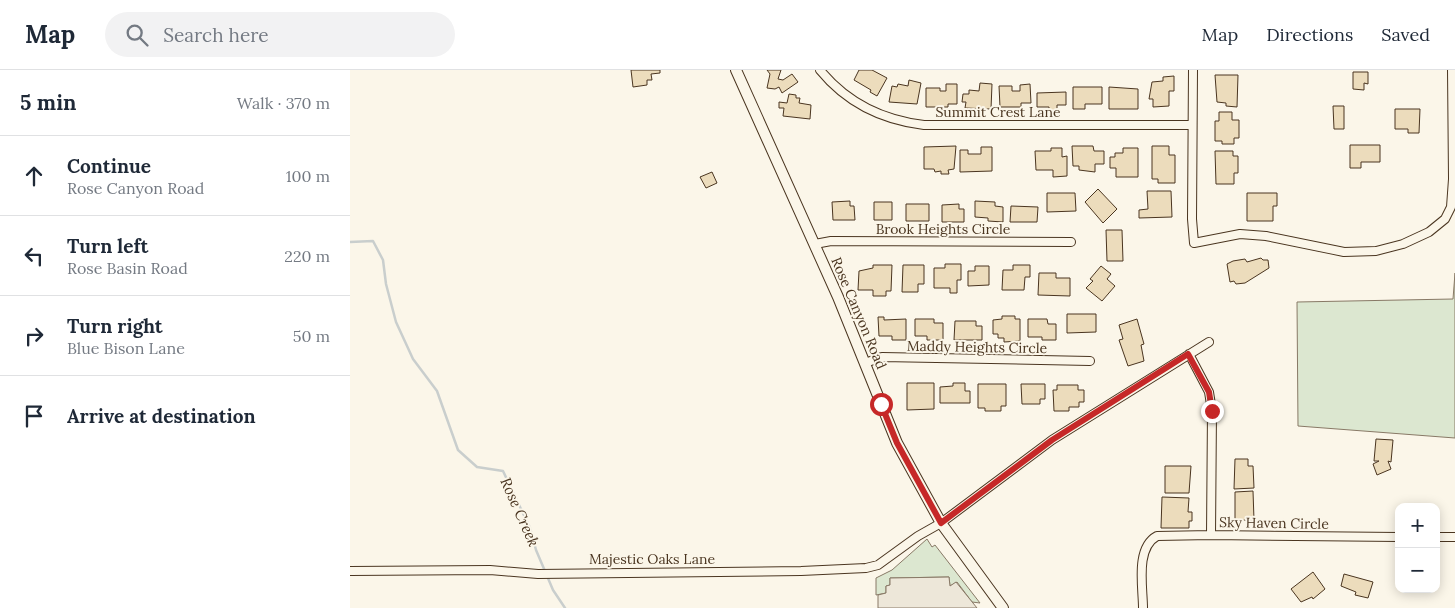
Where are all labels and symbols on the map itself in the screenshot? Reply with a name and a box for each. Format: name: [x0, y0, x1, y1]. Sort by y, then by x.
street label: Summit Crest Lane: [935, 103, 1061, 121]
street label: Brook Heights Circle: [876, 220, 1011, 238]
street label: Rose Canyon Road: [827, 254, 891, 372]
street label: Maddy Heights Circle: [907, 337, 1048, 357]
route start: [870, 393, 893, 416]
route end: [1201, 400, 1224, 423]
water label: Rose Creek: [496, 474, 544, 550]
street label: Sky Haven Circle: [1219, 513, 1329, 533]
street label: Majestic Oaks Lane: [589, 550, 715, 568]

